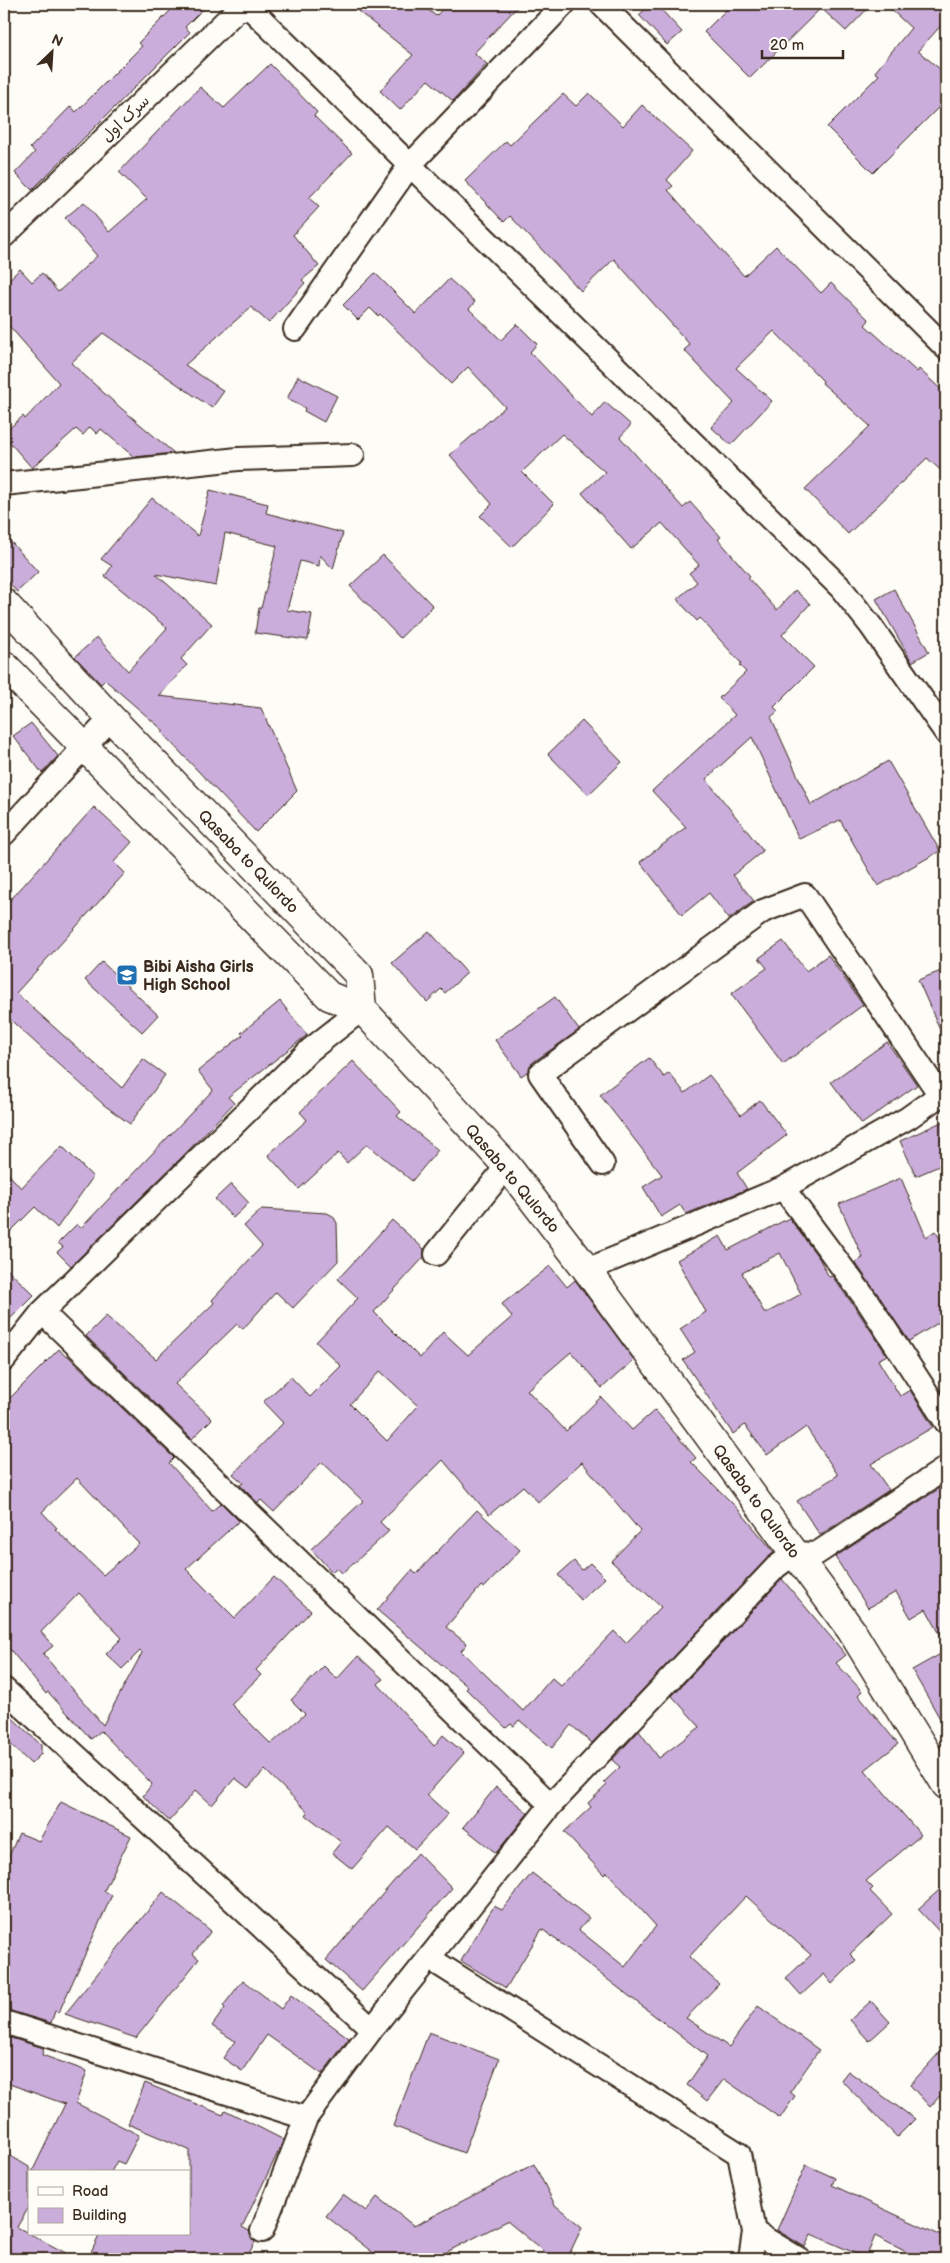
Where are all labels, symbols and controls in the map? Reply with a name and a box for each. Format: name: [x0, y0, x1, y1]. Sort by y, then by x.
north arrow: [28, 28, 78, 78]
scale bar: [762, 28, 844, 60]
text: N: [49, 31, 66, 51]
text: 20 m: [770, 36, 804, 55]
street label: سرک اول: [98, 92, 154, 147]
street label: Qasaba to Qulordo: [194, 806, 302, 918]
place label: Bibi Aisha Girls High School: [143, 958, 254, 995]
school or university icon: Bibi Aisha Girls High School: [115, 963, 139, 987]
street label: Qasaba to Qulordo: [461, 1121, 563, 1237]
street label: Qasaba to Qulordo: [708, 1441, 804, 1563]
legend: [28, 2170, 190, 2236]
text: Road: [72, 2182, 108, 2201]
text: Building: [72, 2206, 127, 2225]

